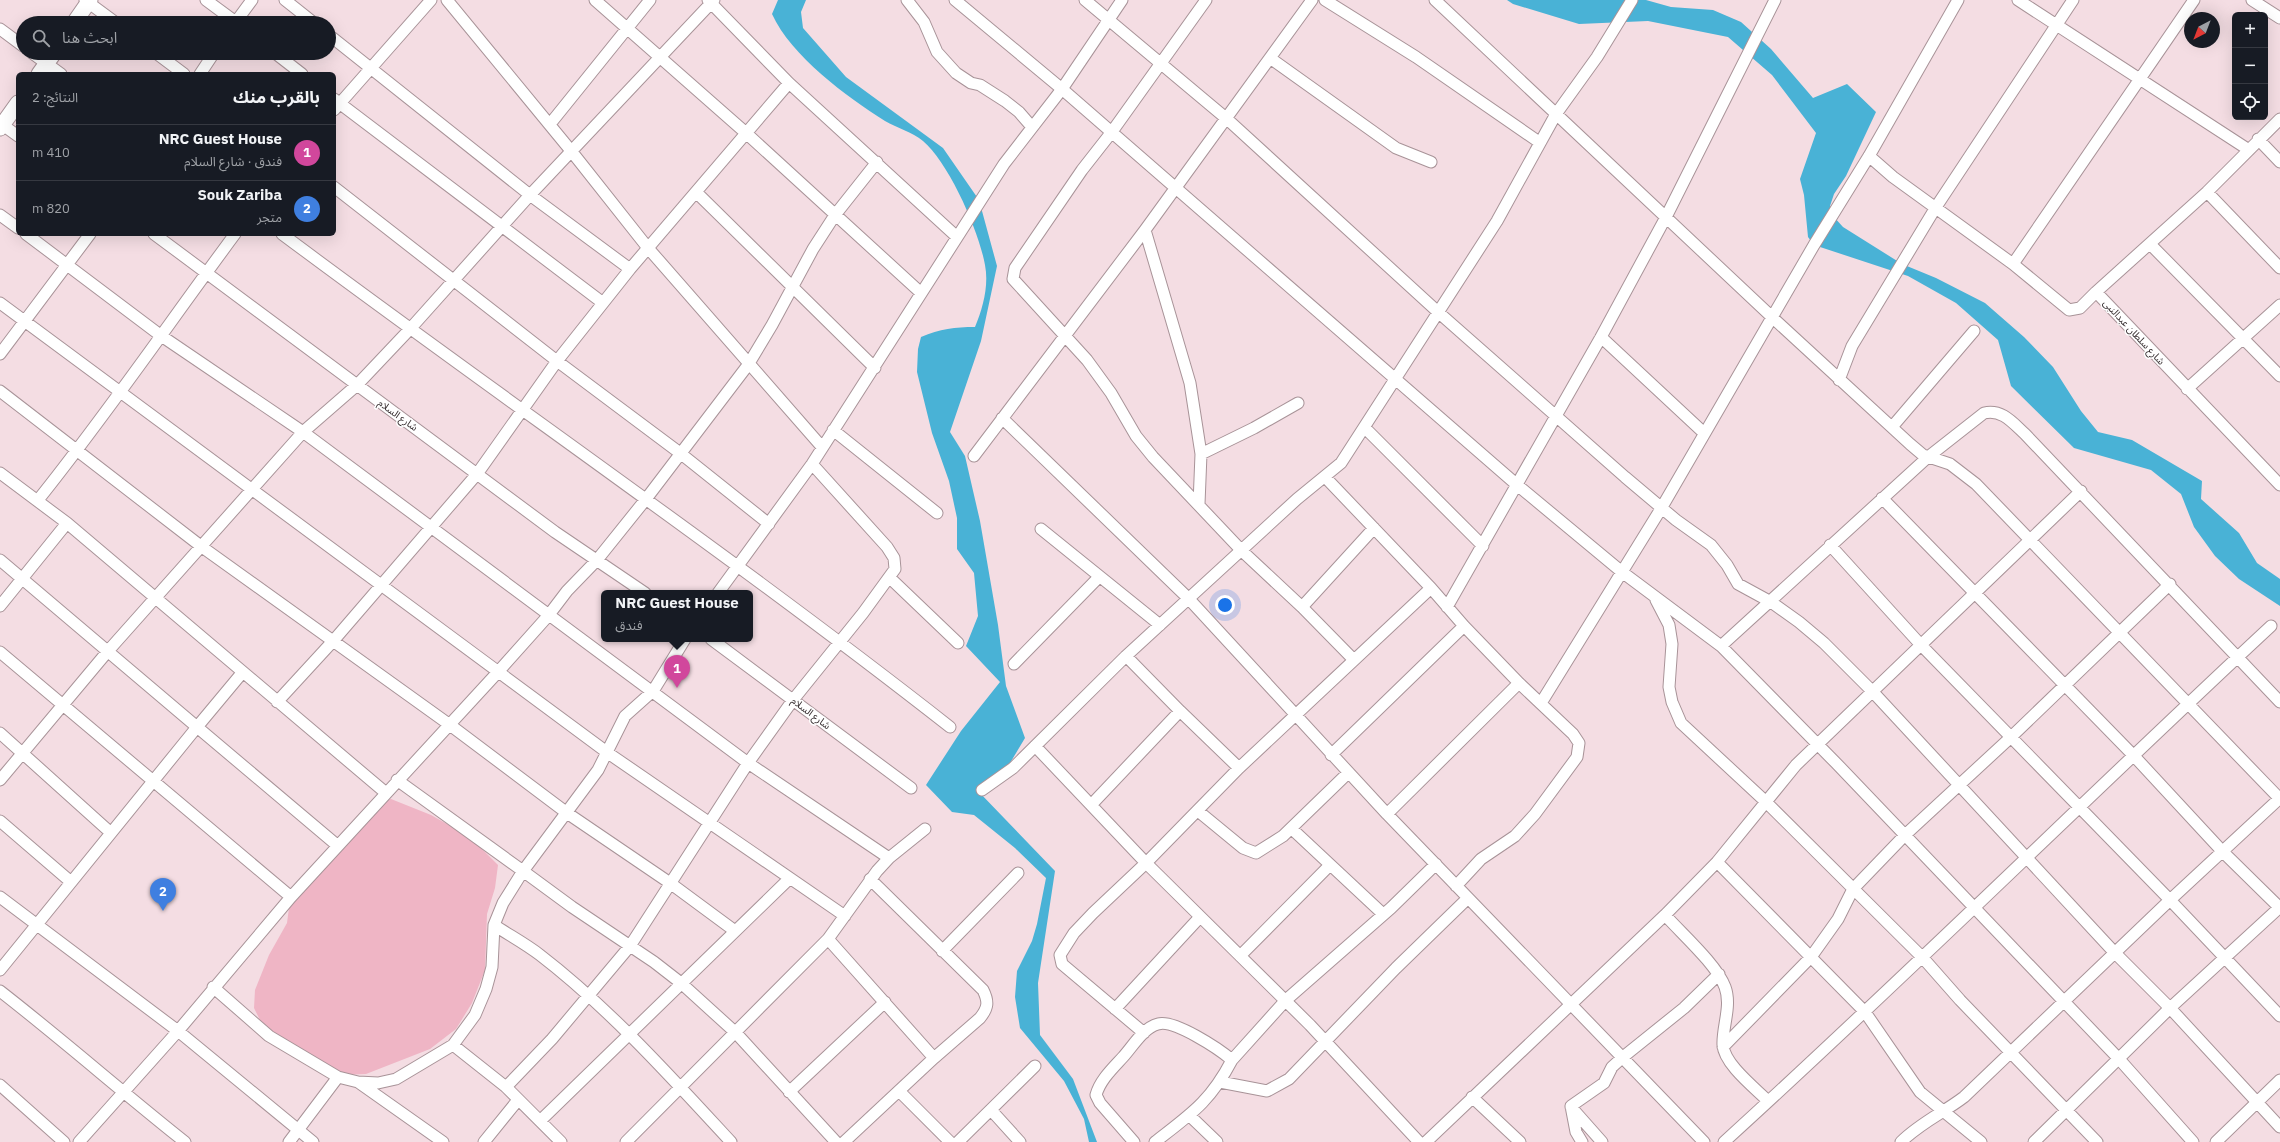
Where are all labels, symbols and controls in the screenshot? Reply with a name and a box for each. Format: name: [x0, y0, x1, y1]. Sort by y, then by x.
north arrow: [2184, 12, 2220, 48]
map controls: [2232, 12, 2268, 120]
button: +: [2232, 12, 2268, 48]
search box: [16, 16, 336, 60]
icon: search: [30, 27, 52, 49]
text: ابحث هنا: [62, 28, 117, 47]
button: −: [2232, 48, 2268, 84]
button: locate: [2232, 84, 2268, 120]
text: بالقرب منك: [233, 86, 320, 108]
text: النتائج: 2: [32, 89, 78, 106]
text: NRC Guest House: [159, 129, 282, 148]
text: 410 m: [32, 144, 70, 161]
text: 1: [303, 144, 311, 161]
text: فندق · شارع السلام: [184, 153, 282, 170]
text: Souk Zariba: [197, 185, 282, 204]
text: 820 m: [32, 200, 70, 217]
text: 2: [303, 200, 311, 217]
text: متجر: [257, 209, 282, 226]
street label: شارع سلطان عبدالنبى: [2100, 297, 2168, 368]
street label: شارع السلام: [374, 396, 421, 436]
popup: [601, 590, 753, 642]
text: NRC Guest House: [615, 593, 739, 612]
your location: [1215, 595, 1235, 615]
text: فندق: [615, 617, 643, 634]
pin: 1: [664, 655, 690, 688]
street label: شارع السلام: [787, 694, 833, 734]
pin: 2: [150, 878, 176, 911]

